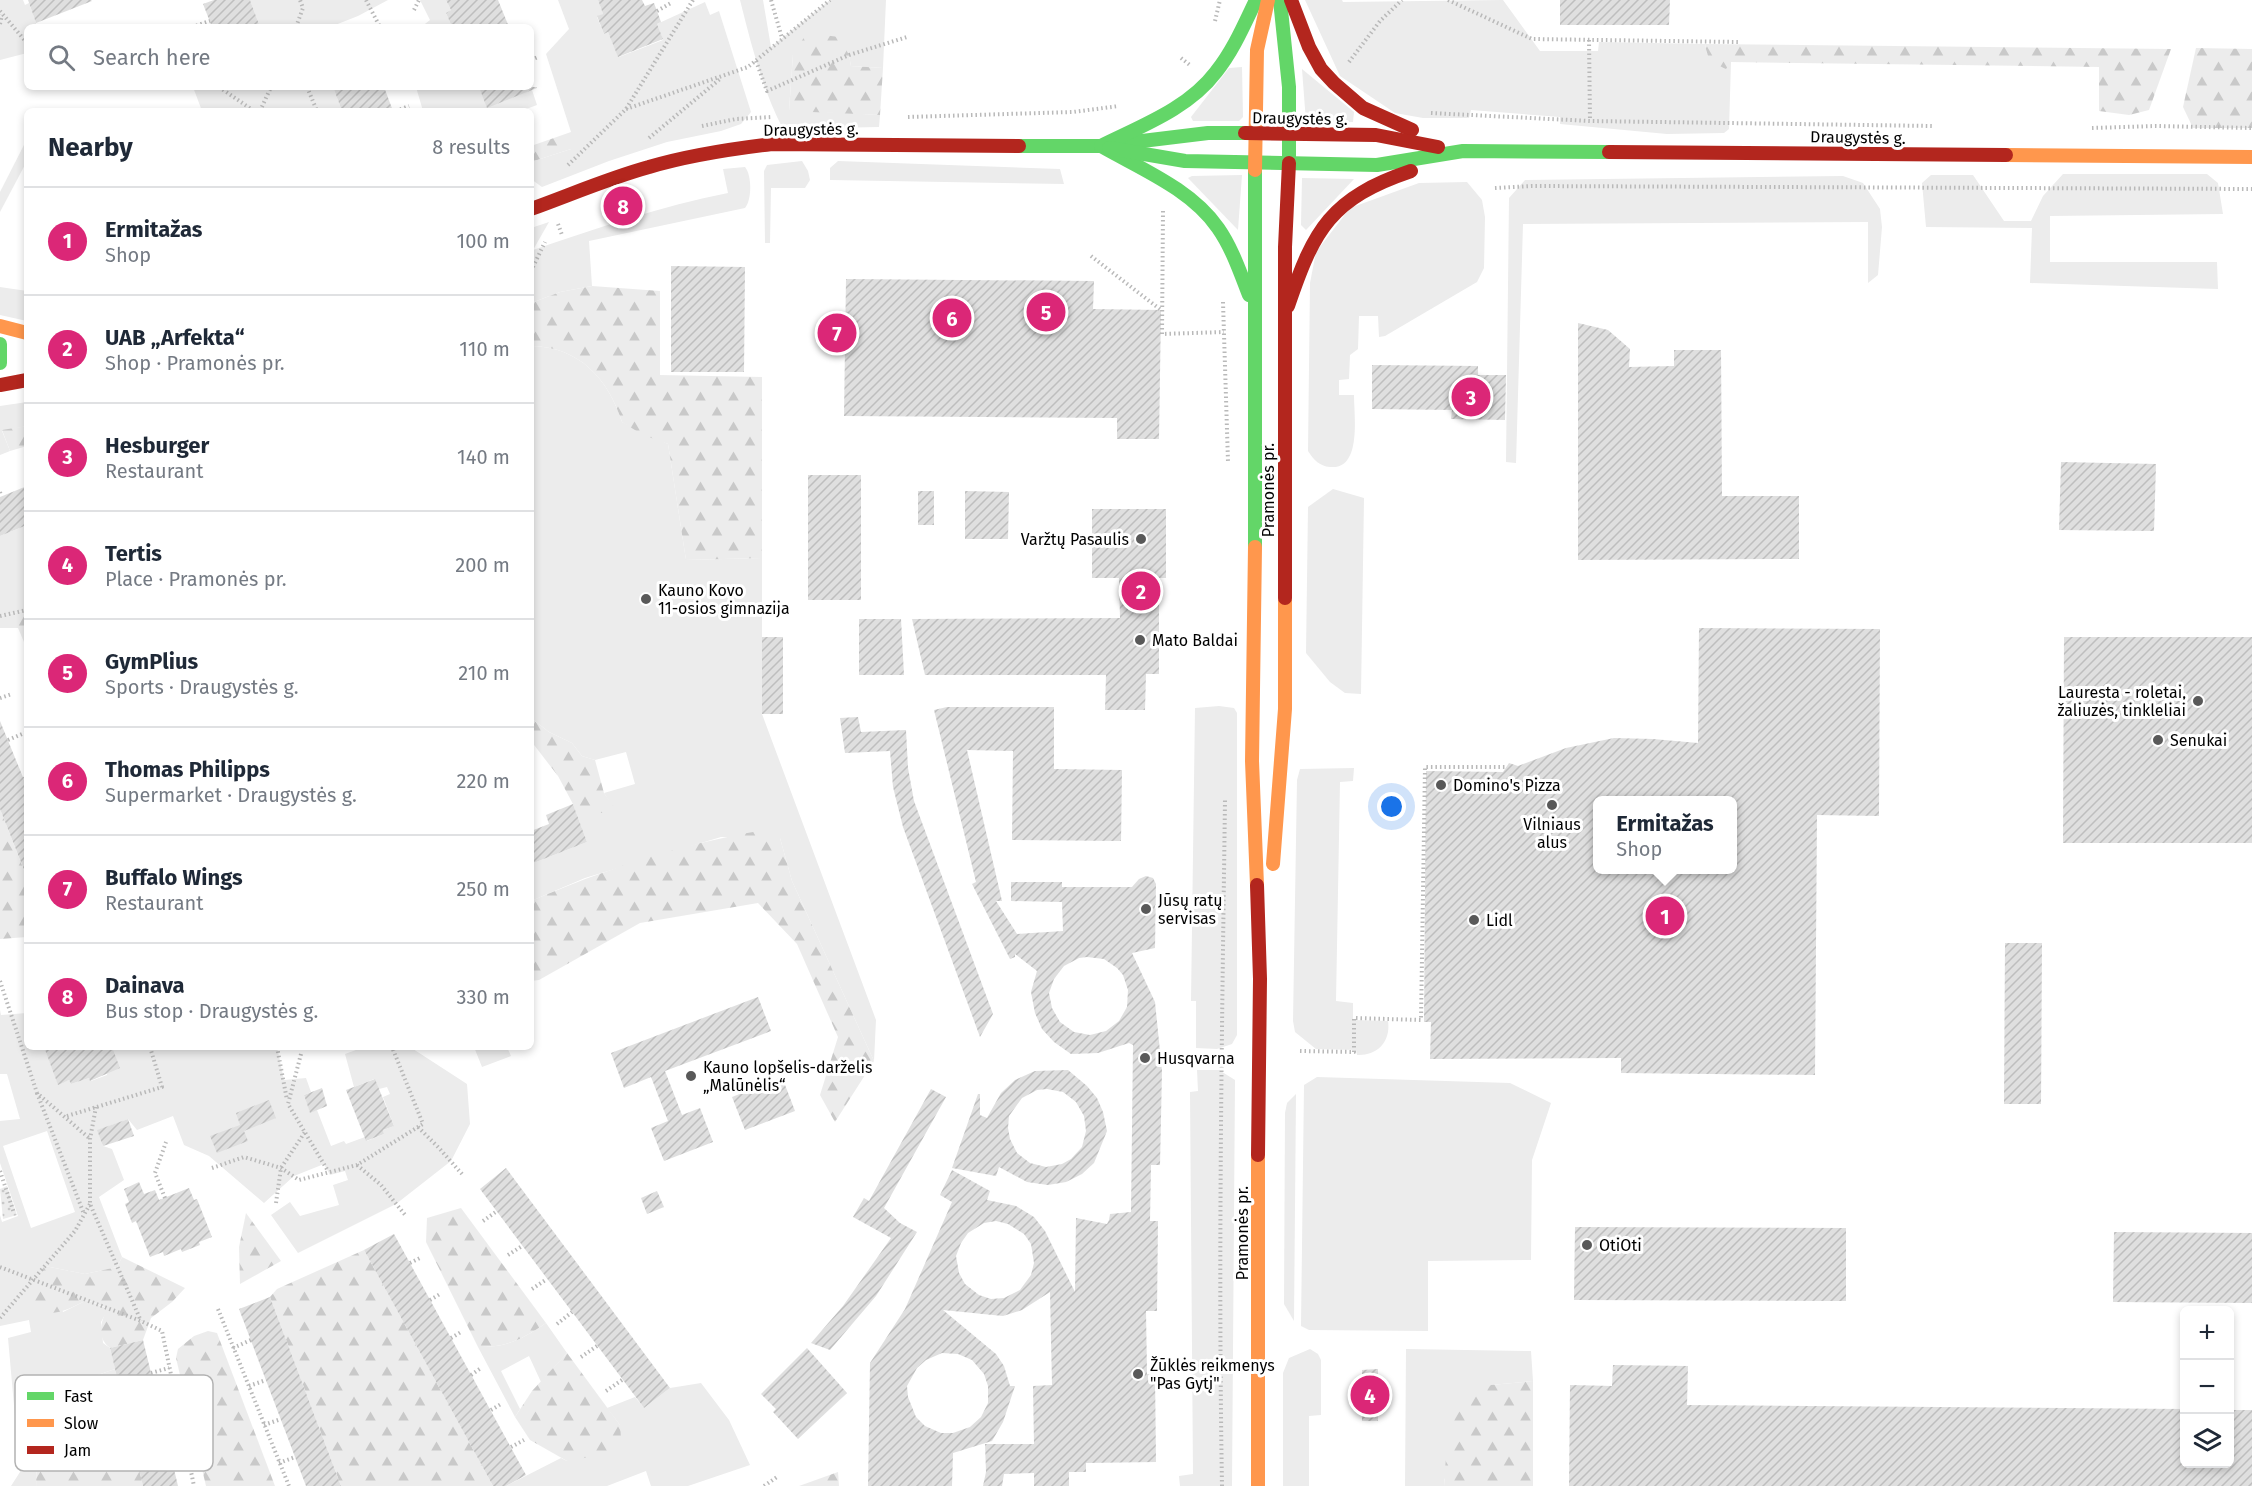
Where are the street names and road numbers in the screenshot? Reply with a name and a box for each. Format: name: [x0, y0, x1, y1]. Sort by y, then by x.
street label: Draugystės g.: [1252, 108, 1348, 129]
street label: Draugystės g.: [763, 119, 859, 140]
street label: Draugystės g.: [1810, 127, 1906, 148]
street label: Pramonės pr.: [1259, 443, 1278, 537]
street label: Pramonės pr.: [1233, 1186, 1252, 1280]

